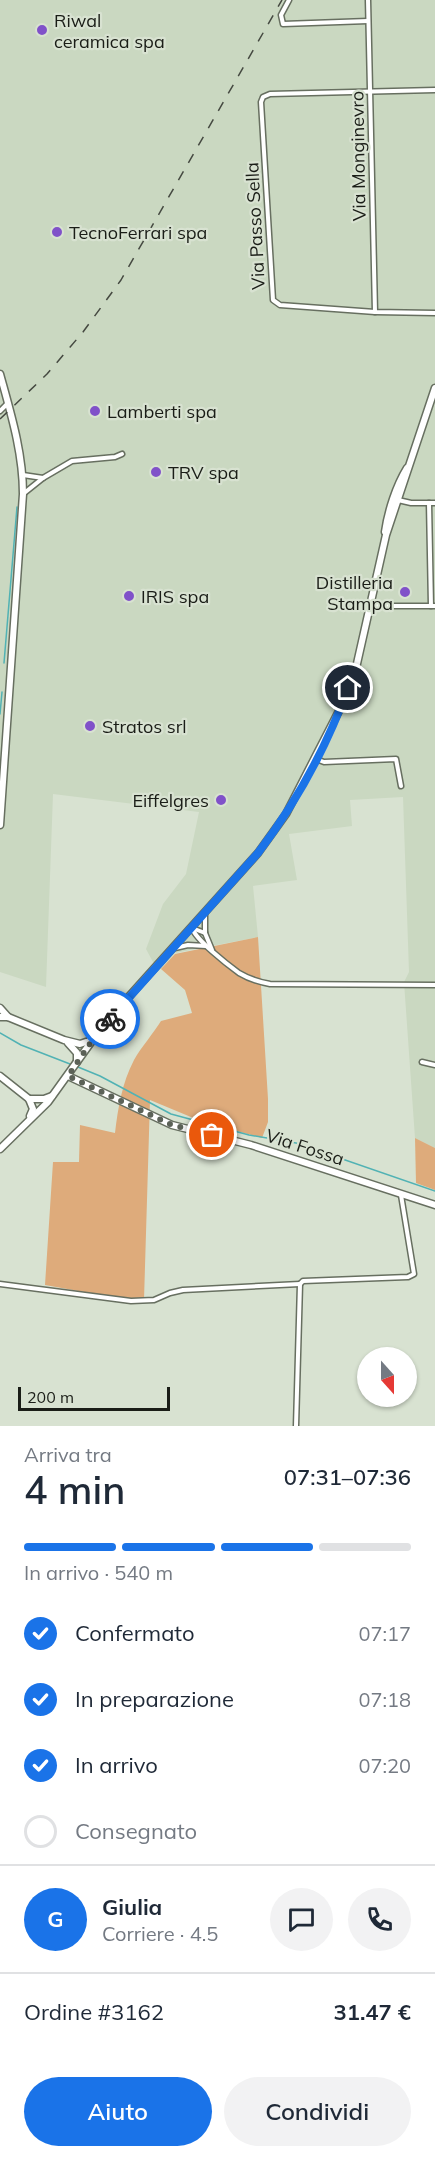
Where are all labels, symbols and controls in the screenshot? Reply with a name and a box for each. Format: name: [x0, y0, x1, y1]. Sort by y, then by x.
place label: Riwal ceramica spa: [54, 9, 165, 53]
marker: Riwal ceramica spa: [35, 23, 49, 37]
street label: Via Monginevro: [345, 91, 371, 221]
street label: Via Passo Sella: [240, 162, 270, 290]
place label: TecnoFerrari spa: [69, 221, 207, 244]
marker: TecnoFerrari spa: [50, 225, 64, 239]
place label: Lamberti spa: [107, 400, 217, 423]
marker: Lamberti spa: [88, 404, 102, 418]
place label: TRV spa: [168, 461, 239, 484]
marker: TRV spa: [149, 465, 163, 479]
place label: Distilleria Stampa: [316, 571, 393, 615]
place label: IRIS spa: [141, 585, 209, 608]
marker: Distilleria Stampa: [398, 585, 412, 599]
marker: IRIS spa: [122, 589, 136, 603]
pin: [322, 662, 373, 713]
icon: home: [331, 671, 364, 704]
place label: Stratos srl: [102, 715, 187, 738]
marker: Stratos srl: [83, 719, 97, 733]
place label: Eiffelgres: [132, 789, 209, 812]
marker: Eiffelgres: [214, 793, 228, 807]
courier: [80, 989, 140, 1049]
icon: bike: [94, 1003, 127, 1036]
pin: [186, 1109, 237, 1160]
icon: bag: [195, 1118, 228, 1151]
street label: Via Fossa: [263, 1124, 347, 1170]
north arrow: [357, 1347, 417, 1407]
map controls: [357, 1347, 417, 1407]
scale bar: [18, 1384, 170, 1412]
text: 200 m: [27, 1387, 74, 1407]
text: Arriva tra: [24, 1442, 112, 1467]
text: 07:31–07:36: [284, 1463, 411, 1491]
text: 4 min: [24, 1465, 125, 1514]
text: In arrivo · 540 m: [24, 1560, 173, 1585]
icon: check: [24, 1617, 57, 1650]
text: Confermato: [75, 1619, 194, 1647]
text: 07:17: [358, 1621, 411, 1646]
icon: check: [24, 1683, 57, 1716]
text: In preparazione: [75, 1685, 234, 1713]
text: 07:18: [358, 1687, 411, 1712]
icon: check: [24, 1749, 57, 1782]
text: In arrivo: [75, 1751, 158, 1779]
text: 07:20: [358, 1753, 411, 1778]
text: Consegnato: [75, 1817, 197, 1845]
button: chat: [270, 1888, 333, 1951]
button: phone: [348, 1888, 411, 1951]
text: Giulia: [102, 1893, 162, 1921]
text: G: [47, 1905, 64, 1933]
text: Corriere · 4.5: [102, 1921, 218, 1946]
text: Ordine #3162: [24, 1998, 164, 2026]
text: 31.47 €: [334, 1998, 411, 2026]
button: Aiuto: [24, 2077, 212, 2146]
button: Condividi: [224, 2077, 411, 2146]

